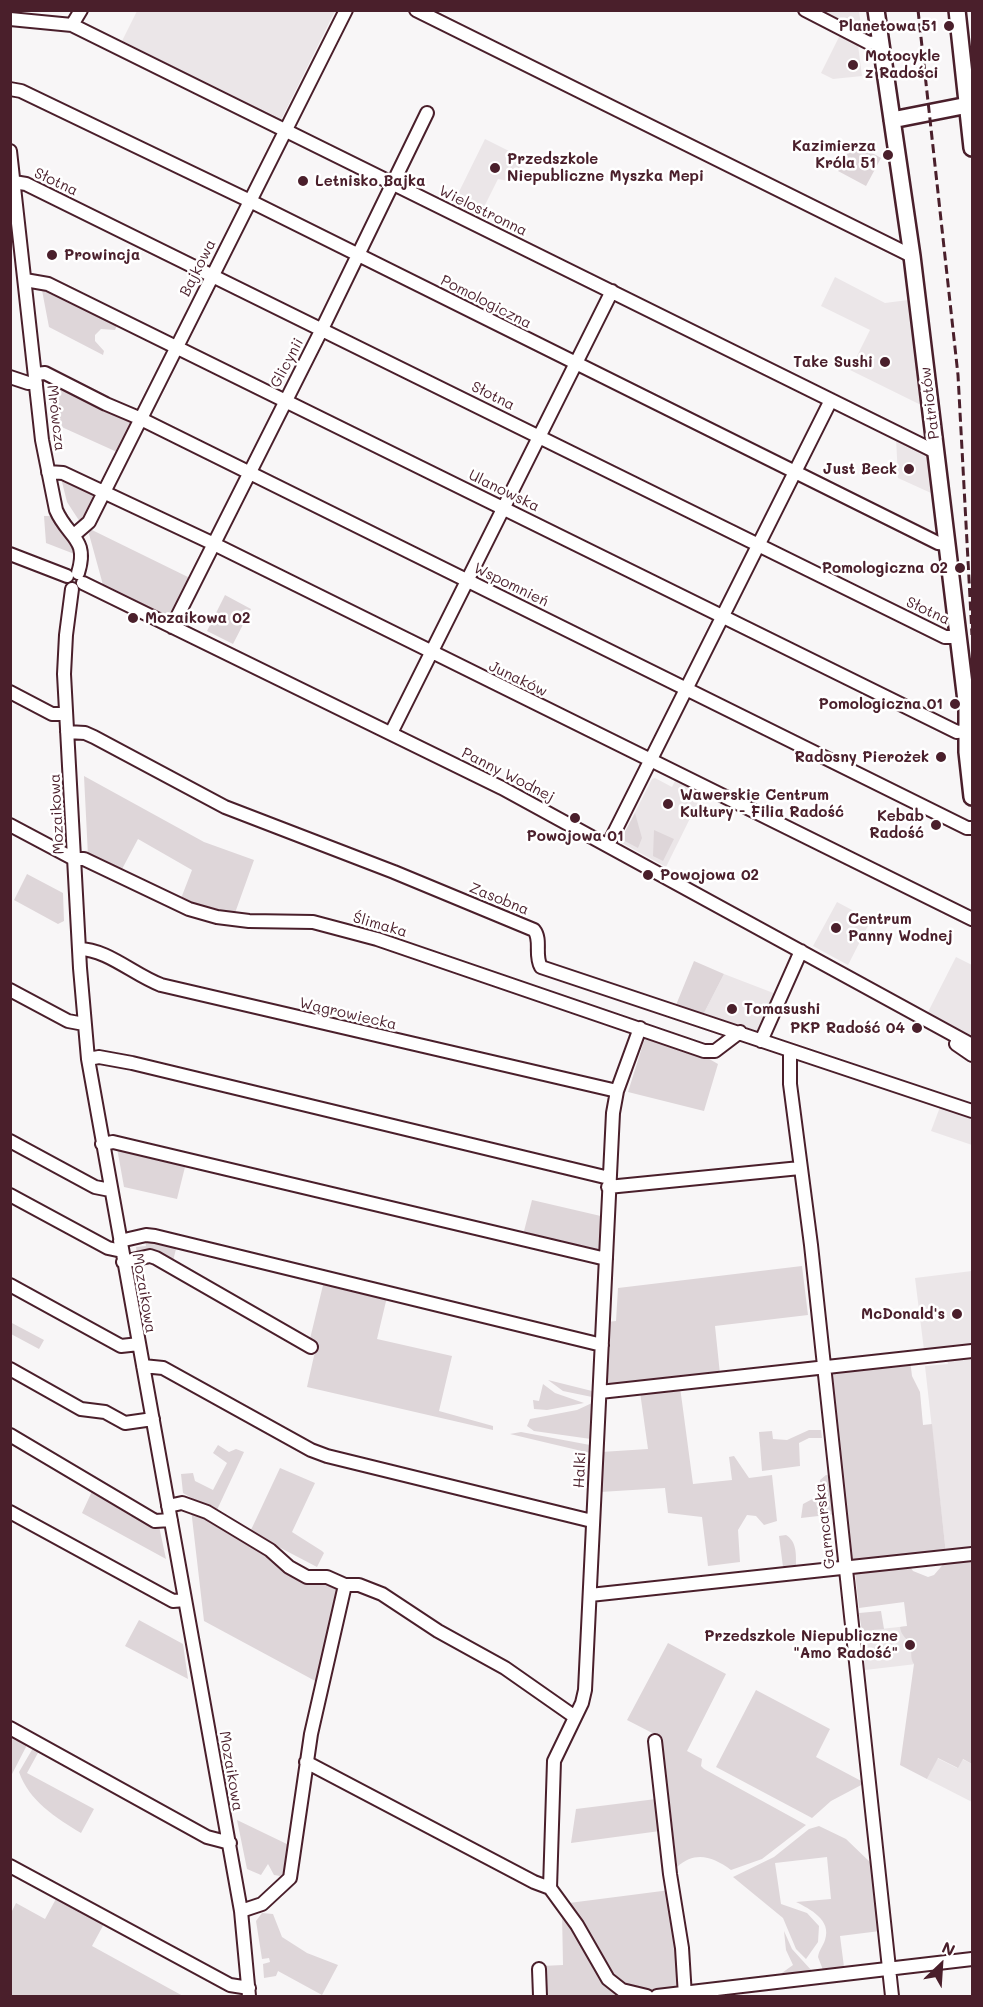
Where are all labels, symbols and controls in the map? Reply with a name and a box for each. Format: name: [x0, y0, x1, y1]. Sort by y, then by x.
place label: Planetowa 51: [839, 17, 937, 35]
marker: Planetowa 51: [942, 19, 956, 33]
place label: Motocykle z Radości: [865, 47, 940, 82]
marker: Motocykle z Radości: [846, 58, 860, 72]
place label: Kazimierza Króla 51: [792, 137, 876, 172]
marker: Kazimierza Króla 51: [881, 148, 895, 162]
place label: Przedszkole Niepubliczne Myszka Mepi: [507, 150, 704, 185]
marker: Przedszkole Niepubliczne Myszka Mepi: [488, 161, 502, 175]
street label: Słotna: [31, 164, 81, 200]
place label: Letnisko Bajka: [315, 172, 425, 190]
marker: Letnisko Bajka: [296, 174, 310, 188]
street label: Wielostronna: [436, 182, 530, 240]
street label: Bajkowa: [176, 236, 220, 300]
place label: Prowincja: [64, 246, 140, 264]
marker: Prowincja: [45, 248, 59, 262]
street label: Pomologiczna: [438, 271, 534, 333]
street label: Glicynii: [266, 335, 308, 391]
place label: Take Sushi: [793, 353, 873, 371]
marker: Take Sushi: [878, 355, 892, 369]
street label: Patriotów: [917, 366, 943, 440]
street label: Słotna: [468, 378, 518, 414]
street label: Mrówcza: [43, 384, 69, 452]
place label: Just Beck: [823, 460, 897, 478]
marker: Just Beck: [902, 462, 916, 476]
street label: Ulanowska: [466, 466, 542, 516]
street label: Wspomnień: [471, 559, 551, 611]
place label: Pomologiczna 02: [822, 559, 948, 577]
marker: Pomologiczna 02: [953, 561, 967, 575]
street label: Słotna: [903, 593, 953, 629]
place label: Mozaikowa 02: [145, 609, 250, 627]
marker: Mozaikowa 02: [126, 611, 140, 625]
street label: Junaków: [486, 657, 550, 701]
place label: Pomologiczna 01: [819, 695, 943, 713]
marker: Pomologiczna 01: [948, 697, 962, 711]
street label: Panny Wodnej: [458, 744, 558, 806]
place label: Radosny Pierożek: [794, 748, 929, 766]
marker: Radosny Pierożek: [934, 750, 948, 764]
street label: Mozaikowa: [46, 773, 68, 855]
place label: Wawerskie Centrum Kultury - Filia Radość: [680, 786, 844, 821]
marker: Wawerskie Centrum Kultury - Filia Radość: [661, 797, 675, 811]
place label: Kebab Radość: [869, 807, 924, 842]
marker: Powojowa 01: [568, 811, 582, 825]
marker: Kebab Radość: [929, 818, 943, 832]
place label: Powojowa 01: [526, 827, 624, 845]
place label: Powojowa 02: [660, 866, 759, 884]
marker: Powojowa 02: [641, 868, 655, 882]
street label: Zasobna: [466, 879, 532, 919]
street label: Ślimaka: [351, 909, 409, 941]
place label: Centrum Panny Wodnej: [848, 910, 953, 945]
marker: Centrum Panny Wodnej: [829, 921, 843, 935]
street label: Wągrowiecka: [298, 994, 398, 1034]
place label: Tomasushi: [744, 1000, 821, 1018]
marker: Tomasushi: [725, 1002, 739, 1016]
place label: PKP Radość 04: [790, 1019, 905, 1037]
marker: PKP Radość 04: [910, 1021, 924, 1035]
street label: Mozaikowa: [128, 1252, 160, 1334]
place label: McDonald's: [861, 1305, 945, 1323]
marker: McDonald's: [950, 1307, 964, 1321]
street label: Halki: [570, 1451, 590, 1489]
street label: Garncarska: [811, 1482, 839, 1570]
place label: Przedszkole Niepubliczne "Amo Radość": [704, 1627, 898, 1662]
marker: Przedszkole Niepubliczne "Amo Radość": [903, 1638, 917, 1652]
street label: Mozaikowa: [215, 1730, 247, 1812]
north arrow: [911, 1935, 971, 1995]
text: N: [939, 1936, 959, 1960]

